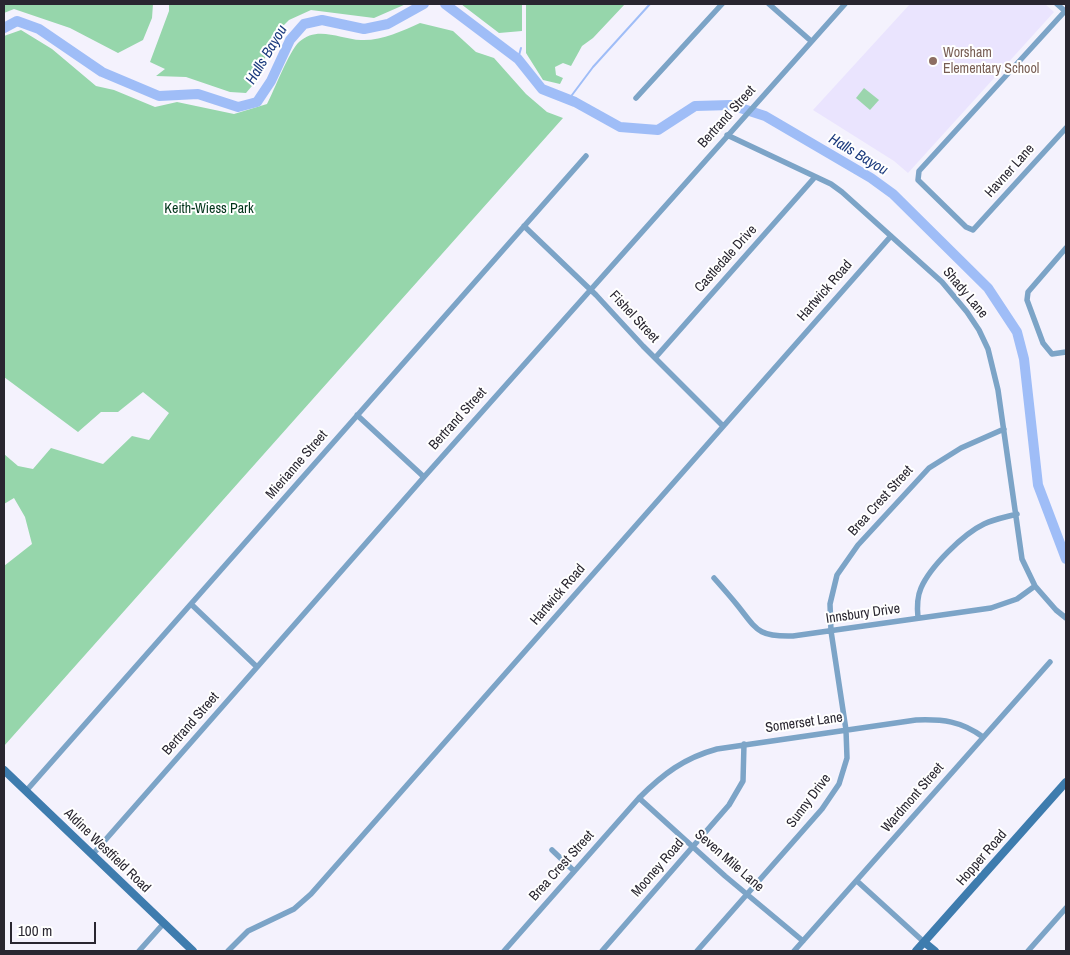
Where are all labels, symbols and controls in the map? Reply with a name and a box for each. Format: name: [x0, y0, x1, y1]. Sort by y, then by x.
water label: Halls Bayou: [242, 22, 292, 88]
place label: Worsham Elementary School: [943, 45, 1039, 78]
marker: Worsham Elementary School: [927, 55, 939, 67]
street label: Bertrand Street: [695, 82, 759, 152]
water label: Halls Bayou: [825, 130, 891, 180]
street label: Havner Lane: [982, 141, 1038, 201]
park label: Keith-Wiess Park: [164, 201, 254, 217]
street label: Castledale Drive: [691, 222, 761, 296]
street label: Hartwick Road: [794, 257, 856, 325]
street label: Shady Lane: [939, 264, 991, 322]
street label: Fishel Street: [606, 287, 662, 347]
street label: Bertrand Street: [426, 384, 490, 454]
street label: Mierianne Street: [263, 427, 331, 503]
street label: Brea Crest Street: [845, 462, 917, 540]
street label: Hartwick Road: [527, 561, 589, 629]
street label: Innsbury Drive: [825, 600, 901, 628]
street label: Bertrand Street: [159, 689, 223, 759]
street label: Somerset Lane: [764, 709, 844, 737]
street label: Wardmont Street: [878, 760, 948, 836]
street label: Sunny Drive: [783, 771, 835, 831]
street label: Aldine Westfield Road: [60, 805, 154, 897]
street label: Seven Mile Lane: [691, 826, 767, 896]
street label: Brea Crest Street: [526, 827, 598, 905]
street label: Hopper Road: [953, 827, 1011, 889]
street label: Mooney Road: [628, 836, 688, 900]
scale bar: [12, 912, 99, 944]
text: 100 m: [18, 920, 52, 941]

